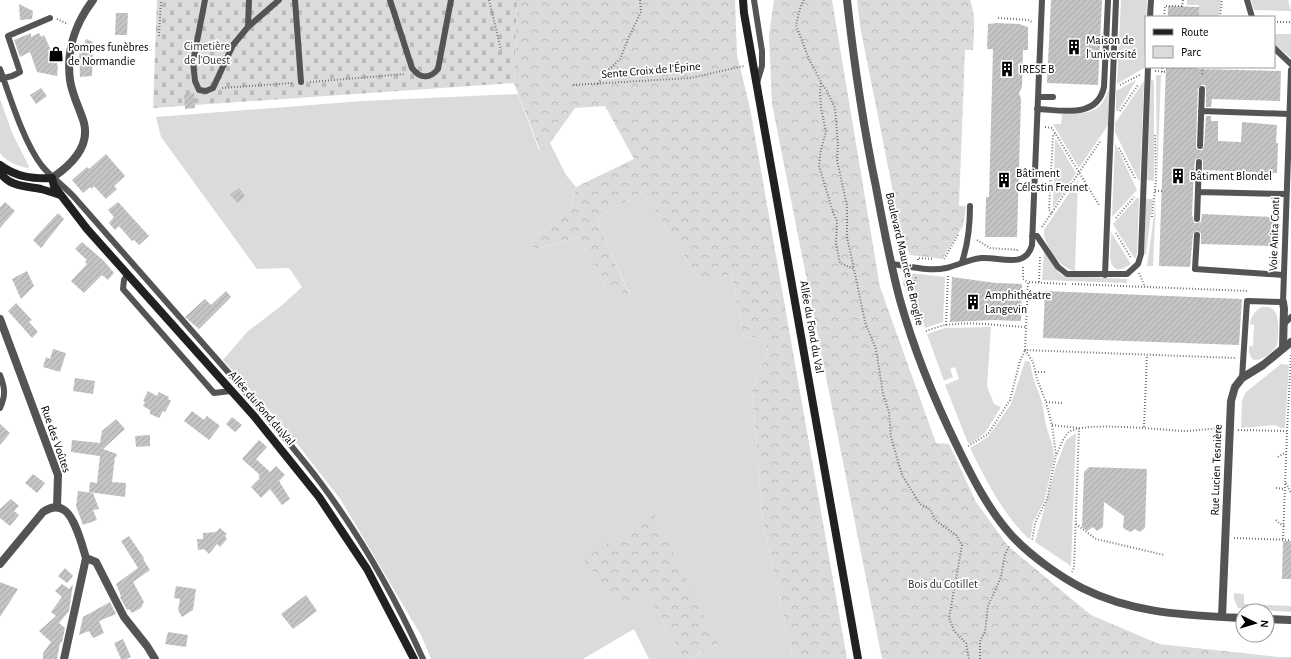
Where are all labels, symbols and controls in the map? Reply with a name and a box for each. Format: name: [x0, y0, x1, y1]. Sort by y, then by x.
legend: [1145, 16, 1275, 68]
text: Route: [1181, 26, 1208, 38]
place label: Maison de l'université: [1086, 34, 1137, 60]
building icon: Maison de l'université: [1065, 38, 1083, 56]
park label: Cimetière de l'Ouest: [184, 40, 230, 66]
place label: Pompes funèbres de Normandie: [68, 41, 148, 67]
shop icon: Pompes funèbres de Normandie: [47, 45, 65, 63]
text: Parc: [1181, 46, 1201, 58]
street label: Sente Croix de l'Épine: [601, 59, 701, 80]
building icon: IRESE B: [998, 60, 1016, 78]
place label: IRESE B: [1019, 63, 1055, 75]
place label: Bâtiment Célestin Freinet: [1016, 167, 1088, 193]
building icon: Bâtiment Blondel: [1169, 167, 1187, 185]
place label: Bâtiment Blondel: [1190, 170, 1272, 182]
building icon: Bâtiment Célestin Freinet: [995, 171, 1013, 189]
street label: Boulevard Maurice de Broglie: [884, 191, 926, 327]
street label: Voie Anita Conti: [1267, 197, 1281, 271]
street label: Allée du Fond du Val: [798, 280, 826, 374]
place label: Amphithéatre Langevin: [985, 289, 1051, 315]
building icon: Amphithéatre Langevin: [964, 293, 982, 311]
street label: Allée du Fond du Val: [227, 369, 297, 447]
street label: Rue des Voûtes: [39, 404, 73, 474]
street label: Rue Lucien Tesnière: [1208, 424, 1224, 516]
park label: Bois du Cotillet: [908, 578, 978, 590]
north arrow: [1235, 603, 1275, 643]
text: N: [1259, 620, 1270, 628]

